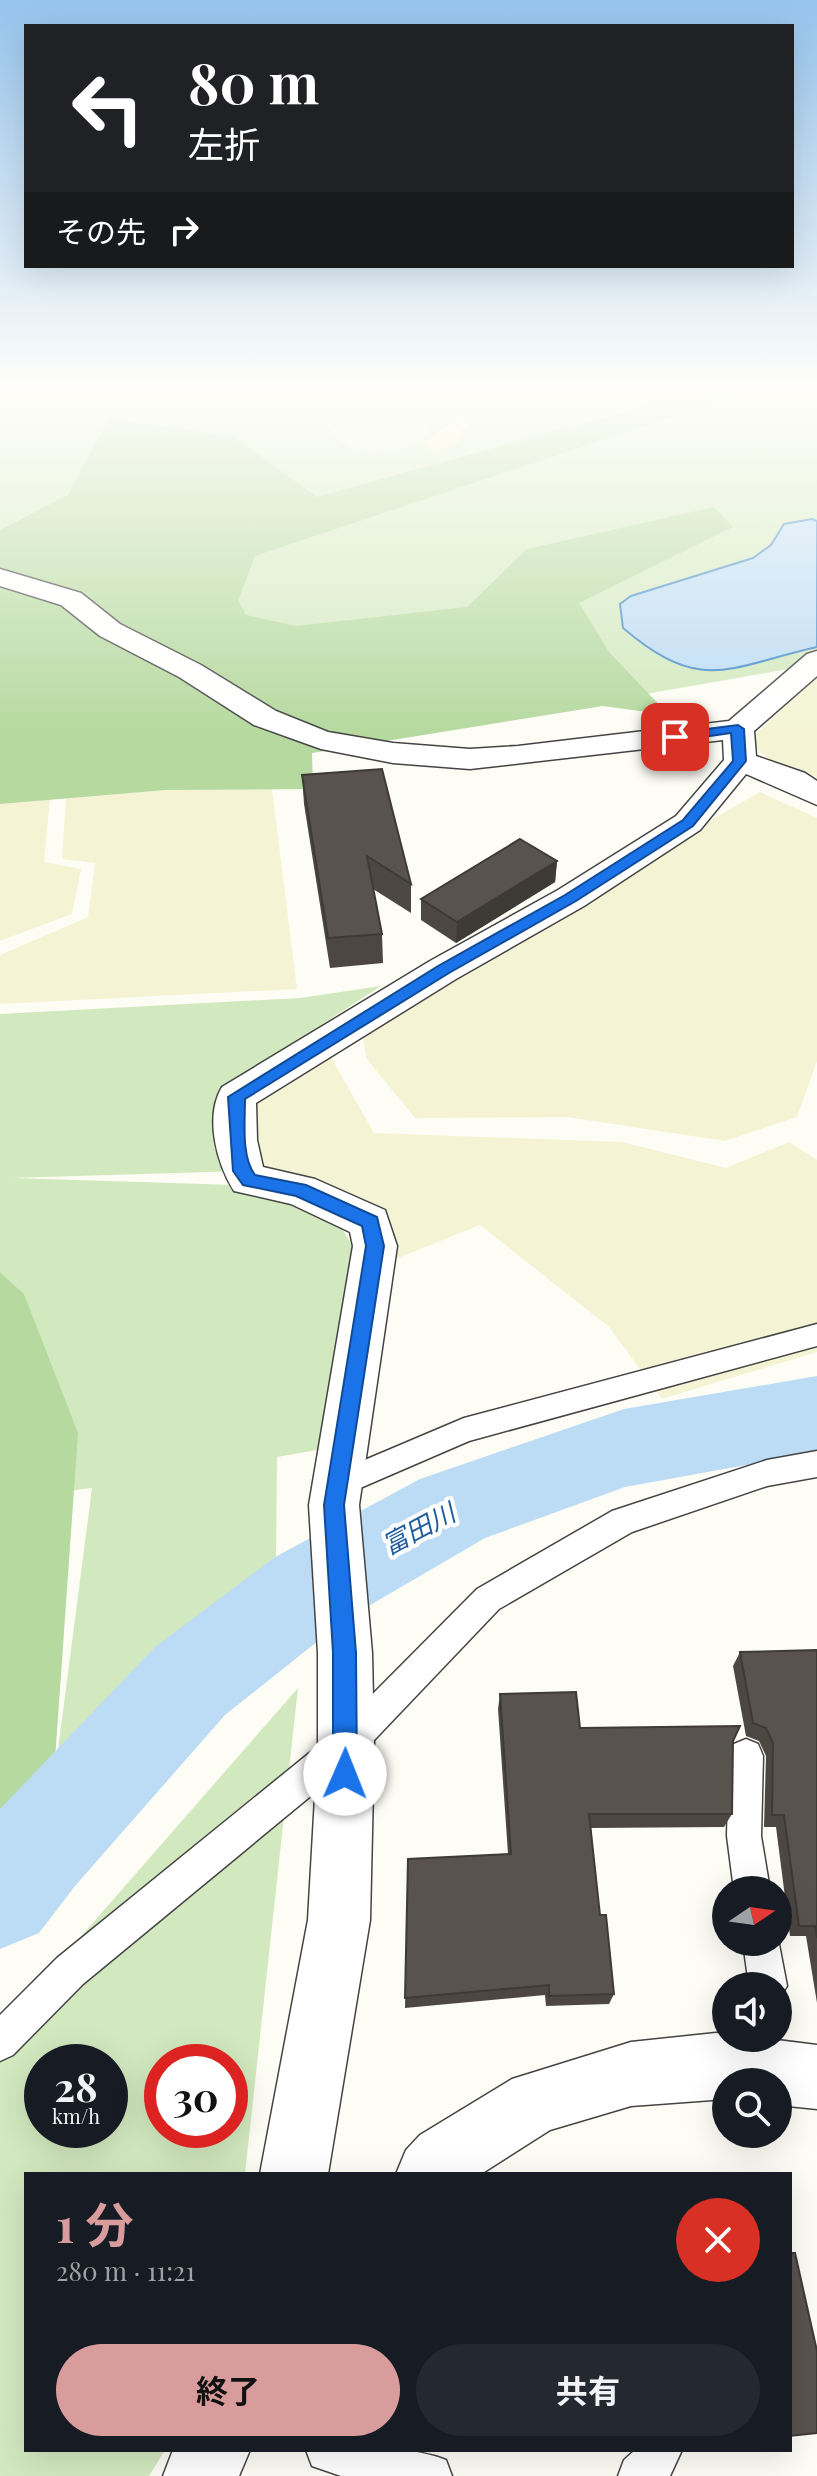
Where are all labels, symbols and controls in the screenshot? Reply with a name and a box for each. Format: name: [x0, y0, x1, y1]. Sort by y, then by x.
text: 80 m: [188, 44, 319, 119]
icon: left: [56, 56, 160, 160]
text: 左折: [188, 119, 260, 167]
icon: right: [162, 208, 206, 252]
text: その先: [56, 211, 146, 251]
pin: [641, 703, 709, 771]
icon: arrive: [653, 715, 697, 759]
water label: 富田川: [375, 1493, 463, 1562]
position arrow: [303, 1732, 387, 1816]
north arrow: [712, 1876, 792, 1956]
map controls: [712, 1876, 792, 2148]
button: sound: [712, 1972, 792, 2052]
speed limit sign: 30: [144, 2044, 248, 2148]
text: 28: [54, 2059, 98, 2112]
button: search: [712, 2068, 792, 2148]
text: km/h: [52, 2102, 100, 2129]
text: 1 分: [56, 2191, 134, 2255]
button: close: [676, 2198, 760, 2282]
text: 280 m · 11:21: [56, 2253, 195, 2288]
button: 終了: [56, 2344, 400, 2436]
button: 共有: [416, 2344, 760, 2436]

